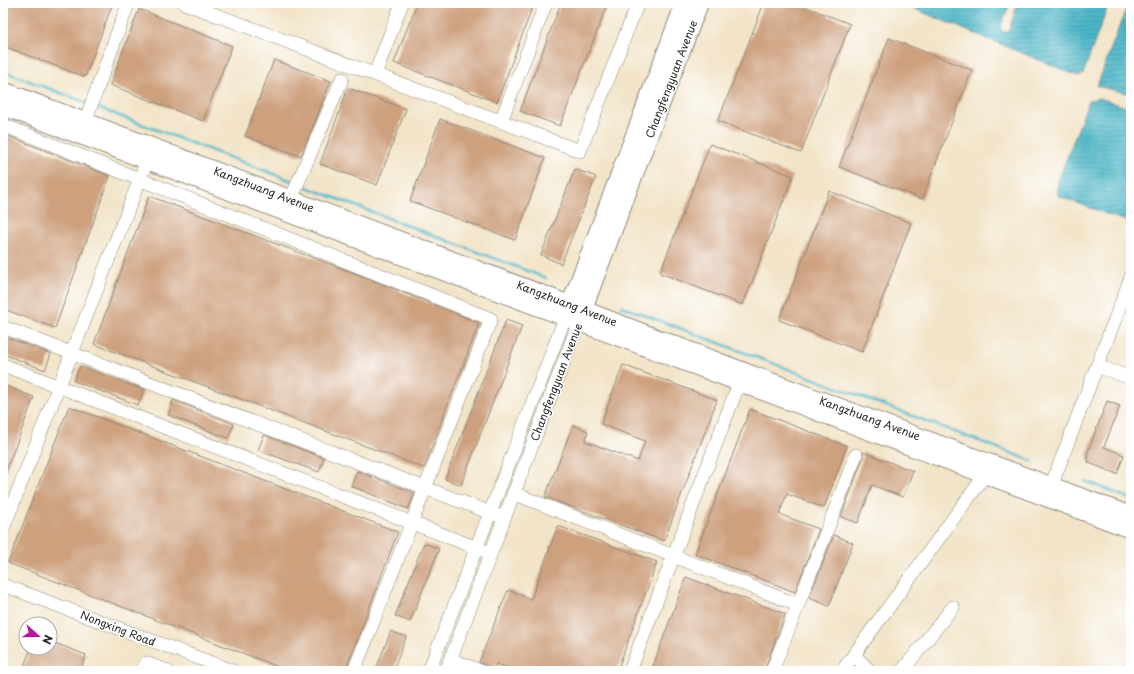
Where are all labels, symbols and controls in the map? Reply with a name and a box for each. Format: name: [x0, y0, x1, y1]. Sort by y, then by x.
street label: Changfengyuan Avenue: [641, 17, 701, 140]
street label: Kangzhuang Avenue: [211, 162, 317, 216]
street label: Kangzhuang Avenue: [514, 276, 620, 330]
street label: Changfengyuan Avenue: [526, 320, 586, 443]
street label: Kangzhuang Avenue: [817, 392, 923, 444]
street label: Nongxing Road: [78, 606, 158, 650]
north arrow: [18, 616, 58, 656]
text: N: [38, 633, 57, 647]

